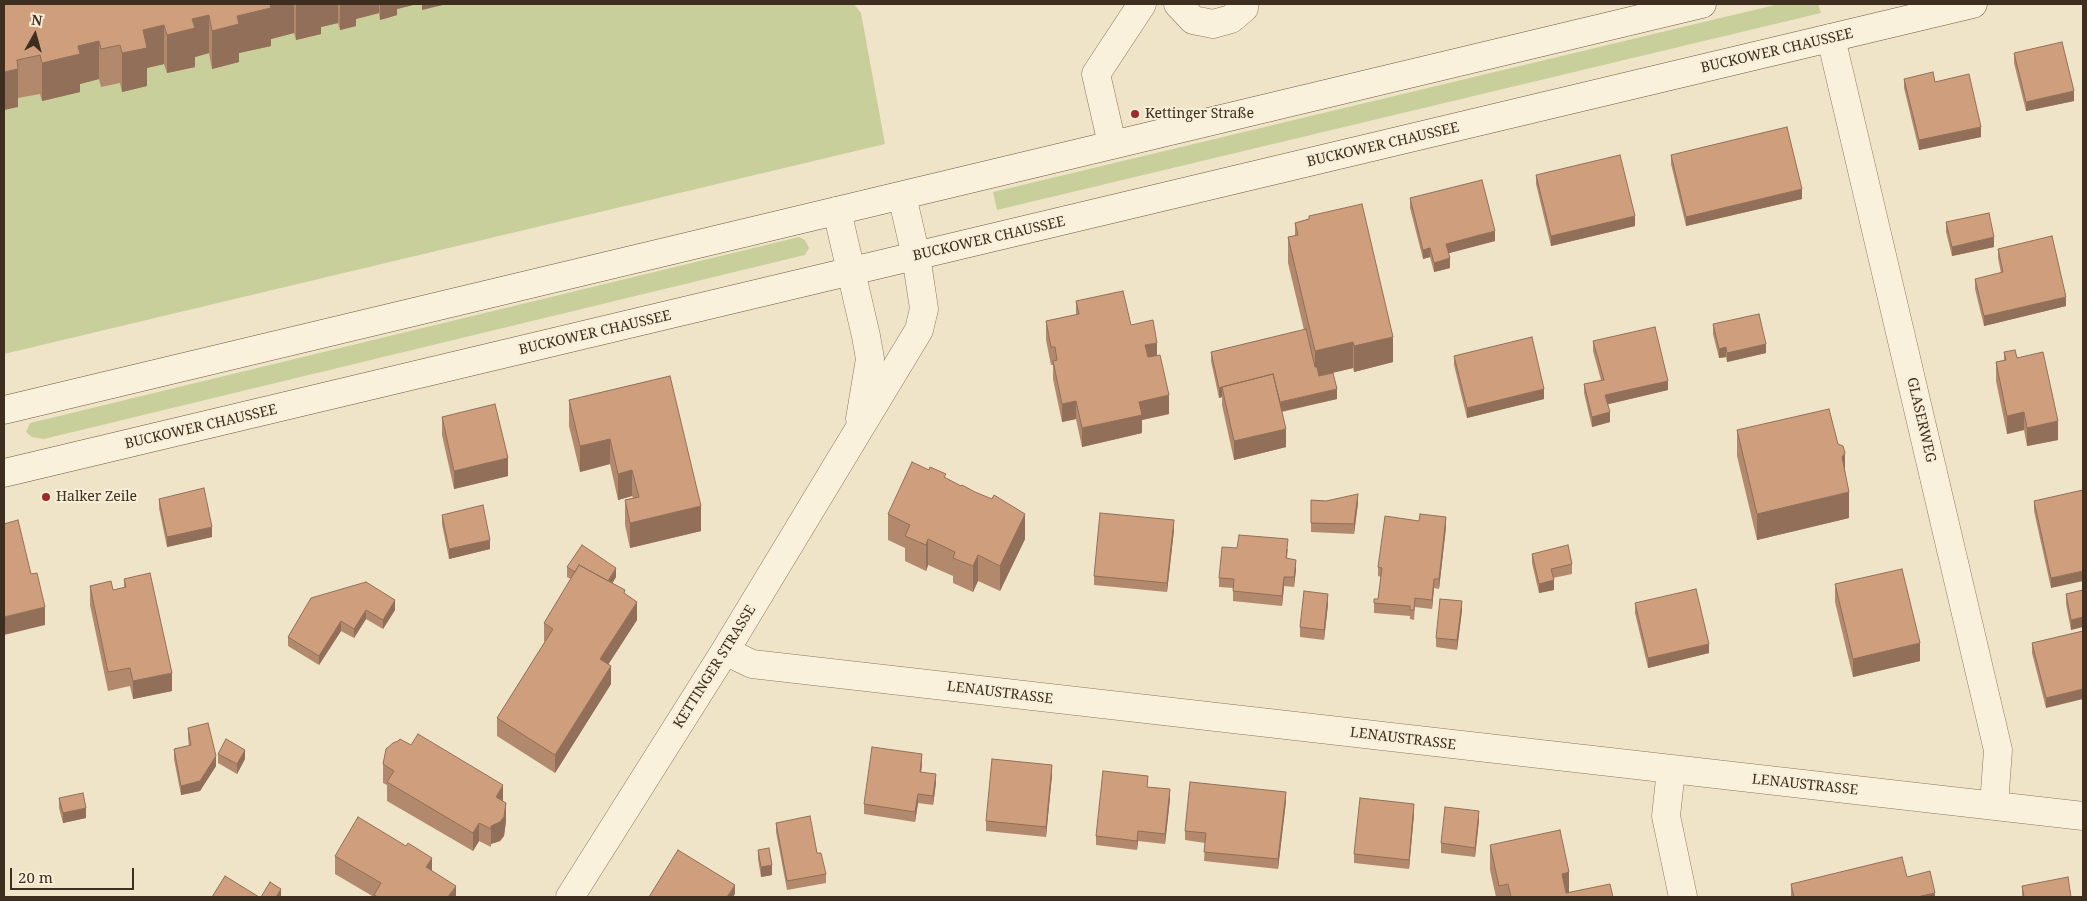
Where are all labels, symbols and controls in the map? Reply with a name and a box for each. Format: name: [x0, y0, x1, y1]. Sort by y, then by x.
north arrow: [10, 10, 60, 60]
text: N: [30, 10, 44, 30]
street label: BUCKOWER CHAUSSEE: [1699, 25, 1855, 77]
place label: Kettinger Straße: [1145, 106, 1254, 122]
marker: Kettinger Straße: [1129, 108, 1141, 120]
street label: BUCKOWER CHAUSSEE: [1305, 119, 1461, 171]
street label: BUCKOWER CHAUSSEE: [911, 213, 1067, 265]
street label: BUCKOWER CHAUSSEE: [517, 307, 673, 359]
street label: GLASERWEG: [1903, 376, 1939, 464]
street label: BUCKOWER CHAUSSEE: [123, 401, 279, 453]
place label: Halker Zeile: [56, 489, 137, 505]
marker: Halker Zeile: [40, 491, 52, 503]
street label: KETTINGER STRASSE: [670, 602, 760, 732]
street label: LENAUSTRASSE: [946, 678, 1054, 708]
street label: LENAUSTRASSE: [1349, 724, 1457, 754]
street label: LENAUSTRASSE: [1751, 771, 1859, 799]
scale bar: [12, 858, 136, 890]
text: 20 m: [18, 867, 53, 887]

